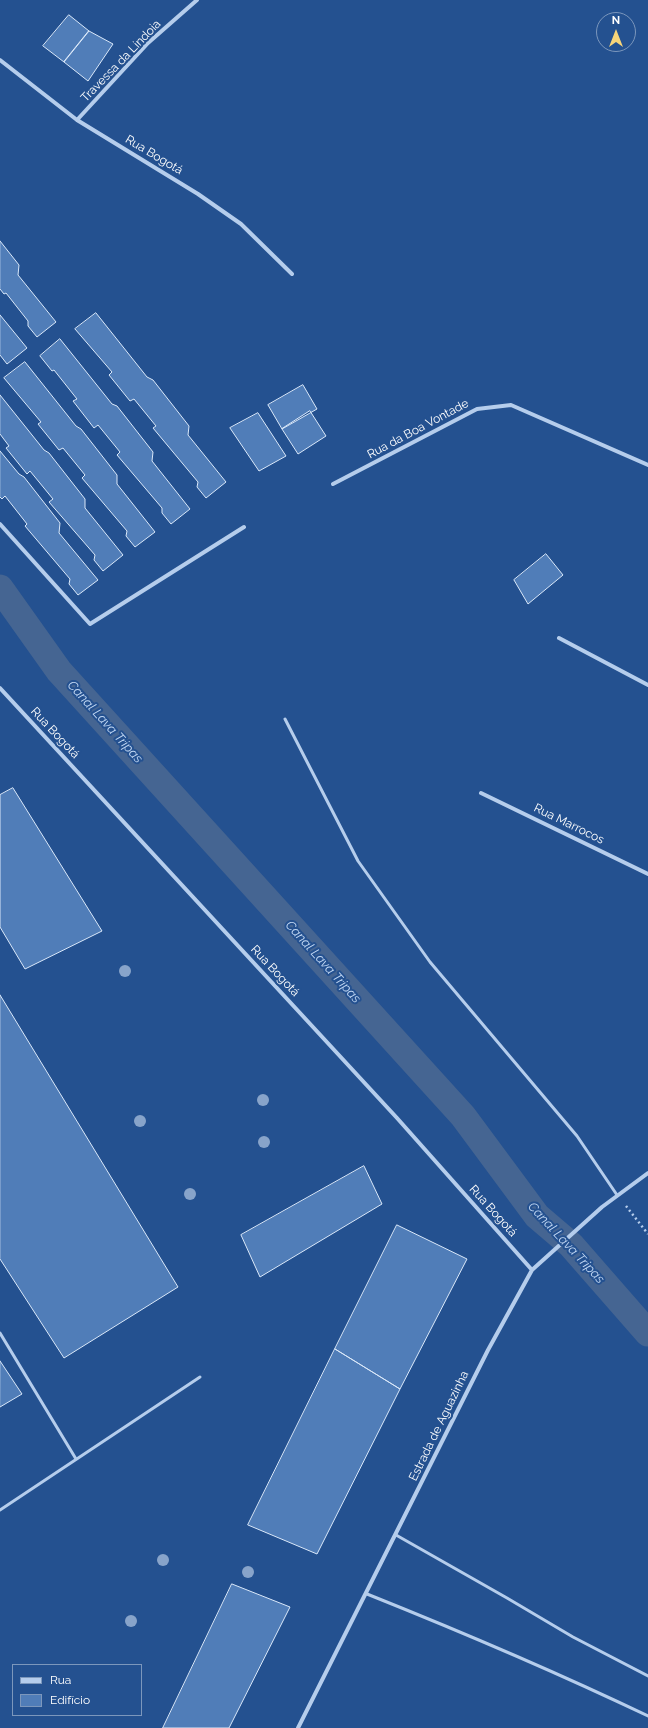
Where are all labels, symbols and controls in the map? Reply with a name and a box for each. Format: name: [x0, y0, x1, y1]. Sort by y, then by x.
north arrow: [596, 12, 636, 52]
text: N: [612, 14, 620, 27]
street label: Travessa da Lindoia: [78, 17, 164, 105]
street label: Rua Bogotá: [123, 132, 185, 178]
street label: Rua da Boa Vontade: [365, 396, 471, 462]
water label: Canal Lava Tripas: [64, 678, 146, 766]
street label: Rua Bogotá: [28, 704, 82, 762]
street label: Rua Marrocos: [532, 801, 606, 847]
water label: Canal Lava Tripas: [282, 918, 364, 1006]
street label: Rua Bogotá: [248, 942, 302, 1000]
street label: Rua Bogotá: [466, 1182, 520, 1240]
water label: Canal Lava Tripas: [524, 1199, 608, 1287]
street label: Estrada de Aguazinha: [406, 1369, 472, 1483]
legend: [12, 1664, 142, 1716]
text: Rua: [50, 1673, 71, 1687]
text: Edifício: [50, 1693, 90, 1707]

